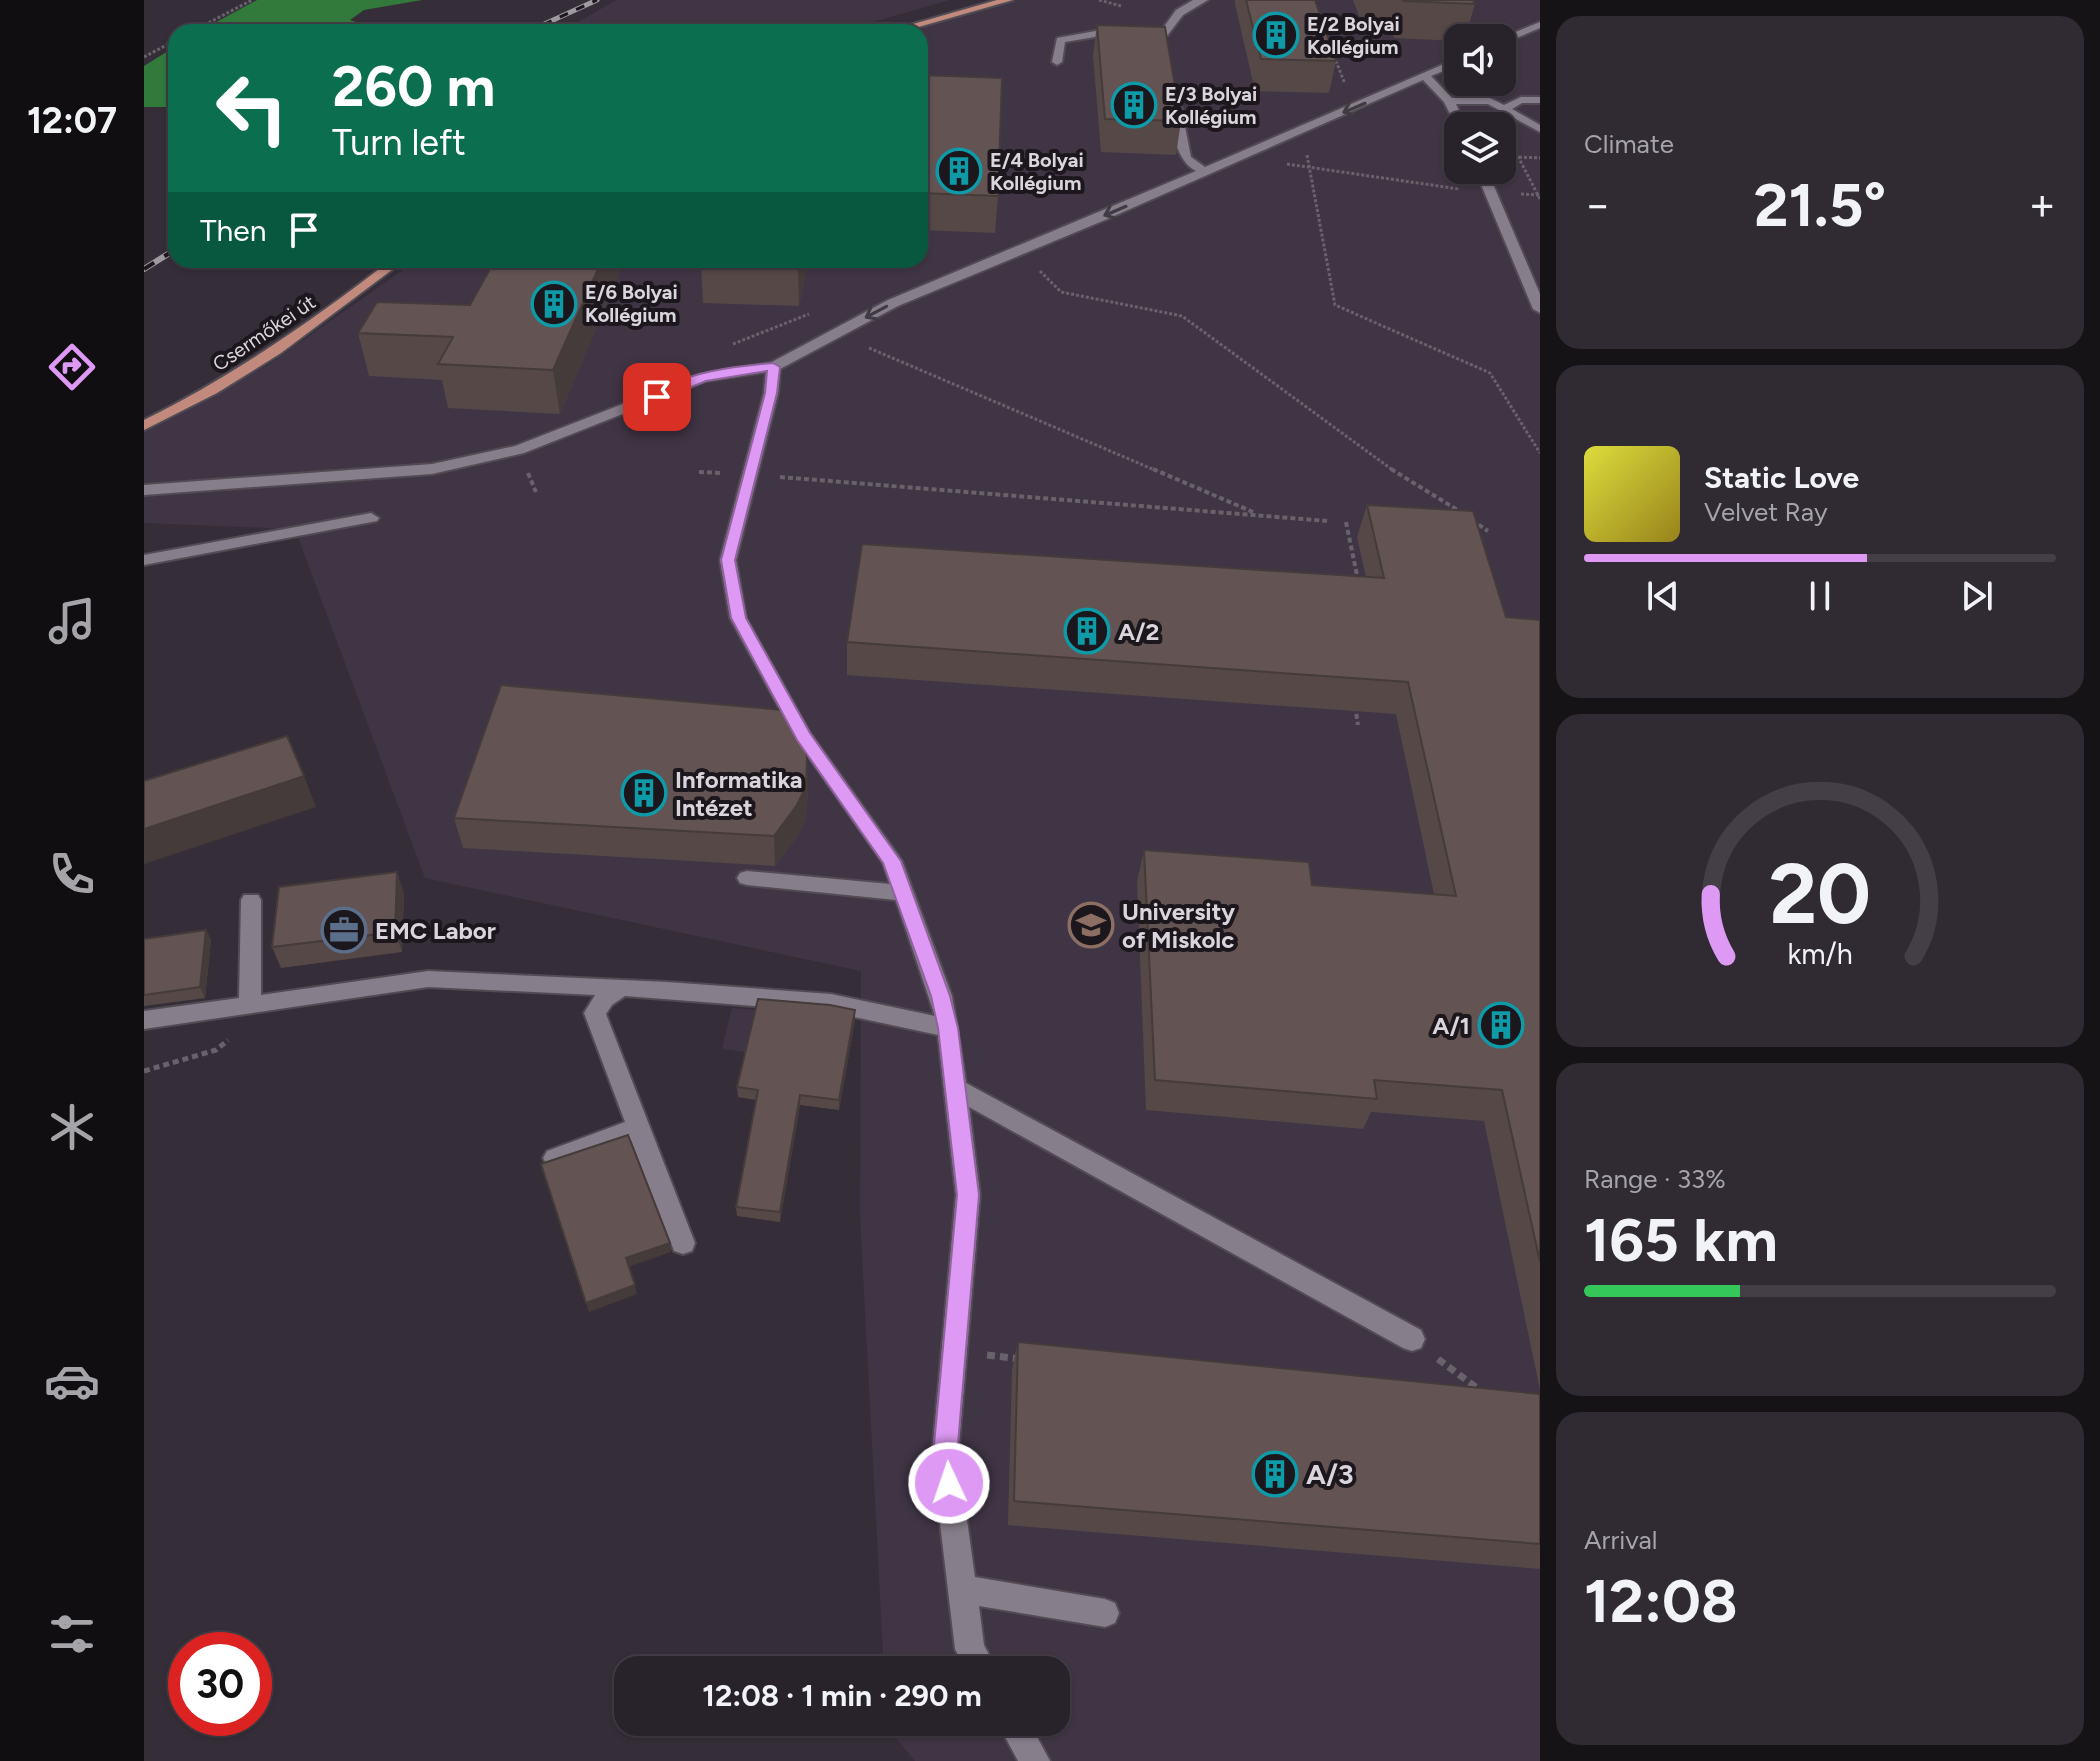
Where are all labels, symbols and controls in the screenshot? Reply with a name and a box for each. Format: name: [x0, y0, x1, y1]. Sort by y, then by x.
building icon: E/2 Bolyai Kollégium: [1252, 11, 1300, 59]
place label: E/2 Bolyai Kollégium: [1307, 12, 1400, 59]
map controls: [1444, 24, 1516, 184]
button: sound: [1444, 24, 1516, 96]
text: 260 m: [332, 53, 495, 120]
icon: left: [200, 56, 304, 160]
building icon: E/3 Bolyai Kollégium: [1110, 81, 1158, 129]
place label: E/3 Bolyai Kollégium: [1165, 82, 1257, 129]
text: 12:07: [27, 99, 117, 142]
one-way arrow: [1342, 101, 1367, 116]
button: layers: [1444, 112, 1516, 184]
text: Turn left: [332, 121, 466, 164]
text: Climate: [1584, 128, 1674, 160]
building icon: E/4 Bolyai Kollégium: [935, 147, 983, 195]
place label: E/4 Bolyai Kollégium: [990, 148, 1084, 195]
text: 21.5°: [1754, 169, 1886, 241]
text: −: [1584, 178, 1611, 231]
text: +: [2029, 178, 2056, 231]
one-way arrow: [1103, 204, 1128, 219]
icon: arrive: [282, 208, 326, 252]
text: Then: [200, 212, 266, 249]
building icon: E/6 Bolyai Kollégium: [530, 280, 578, 328]
place label: E/6 Bolyai Kollégium: [585, 280, 678, 327]
street label: Csermőkei út: [208, 290, 320, 376]
one-way arrow: [865, 305, 888, 321]
icon: directions: [44, 339, 100, 395]
pin: [623, 363, 691, 431]
icon: arrive: [635, 375, 679, 419]
text: Static Love: [1704, 459, 1859, 496]
text: Velvet Ray: [1704, 496, 1828, 528]
icon: previous: [1641, 574, 1685, 618]
icon: pause: [1798, 574, 1842, 618]
icon: next: [1955, 574, 1999, 618]
icon: music: [44, 593, 100, 649]
building icon: A/2: [1063, 607, 1111, 655]
place label: A/2: [1118, 617, 1159, 646]
place label: Informatika Intézet: [675, 765, 803, 822]
building icon: Informatika Intézet: [620, 769, 668, 817]
text: 20: [1769, 843, 1871, 943]
icon: phone: [44, 846, 100, 902]
place label: University of Miskolc: [1122, 897, 1235, 954]
school or university icon: University of Miskolc: [1067, 901, 1115, 949]
office icon: EMC Labor: [320, 906, 368, 954]
place label: EMC Labor: [375, 916, 496, 945]
text: km/h: [1787, 937, 1853, 971]
building icon: A/1: [1477, 1001, 1525, 1049]
place label: A/1: [1432, 1011, 1470, 1040]
icon: climate: [44, 1099, 100, 1155]
text: Range · 33%: [1584, 1163, 1726, 1195]
text: 165 km: [1584, 1204, 1778, 1276]
icon: car: [44, 1353, 100, 1409]
position arrow: [907, 1441, 991, 1525]
building icon: A/3: [1251, 1450, 1299, 1498]
place label: A/3: [1306, 1457, 1354, 1491]
text: Arrival: [1584, 1524, 1657, 1556]
text: 12:08: [1584, 1565, 1738, 1637]
icon: filters: [44, 1606, 100, 1662]
speed limit sign: 30: [168, 1632, 272, 1736]
text: 12:08 · 1 min · 290 m: [702, 1677, 982, 1714]

